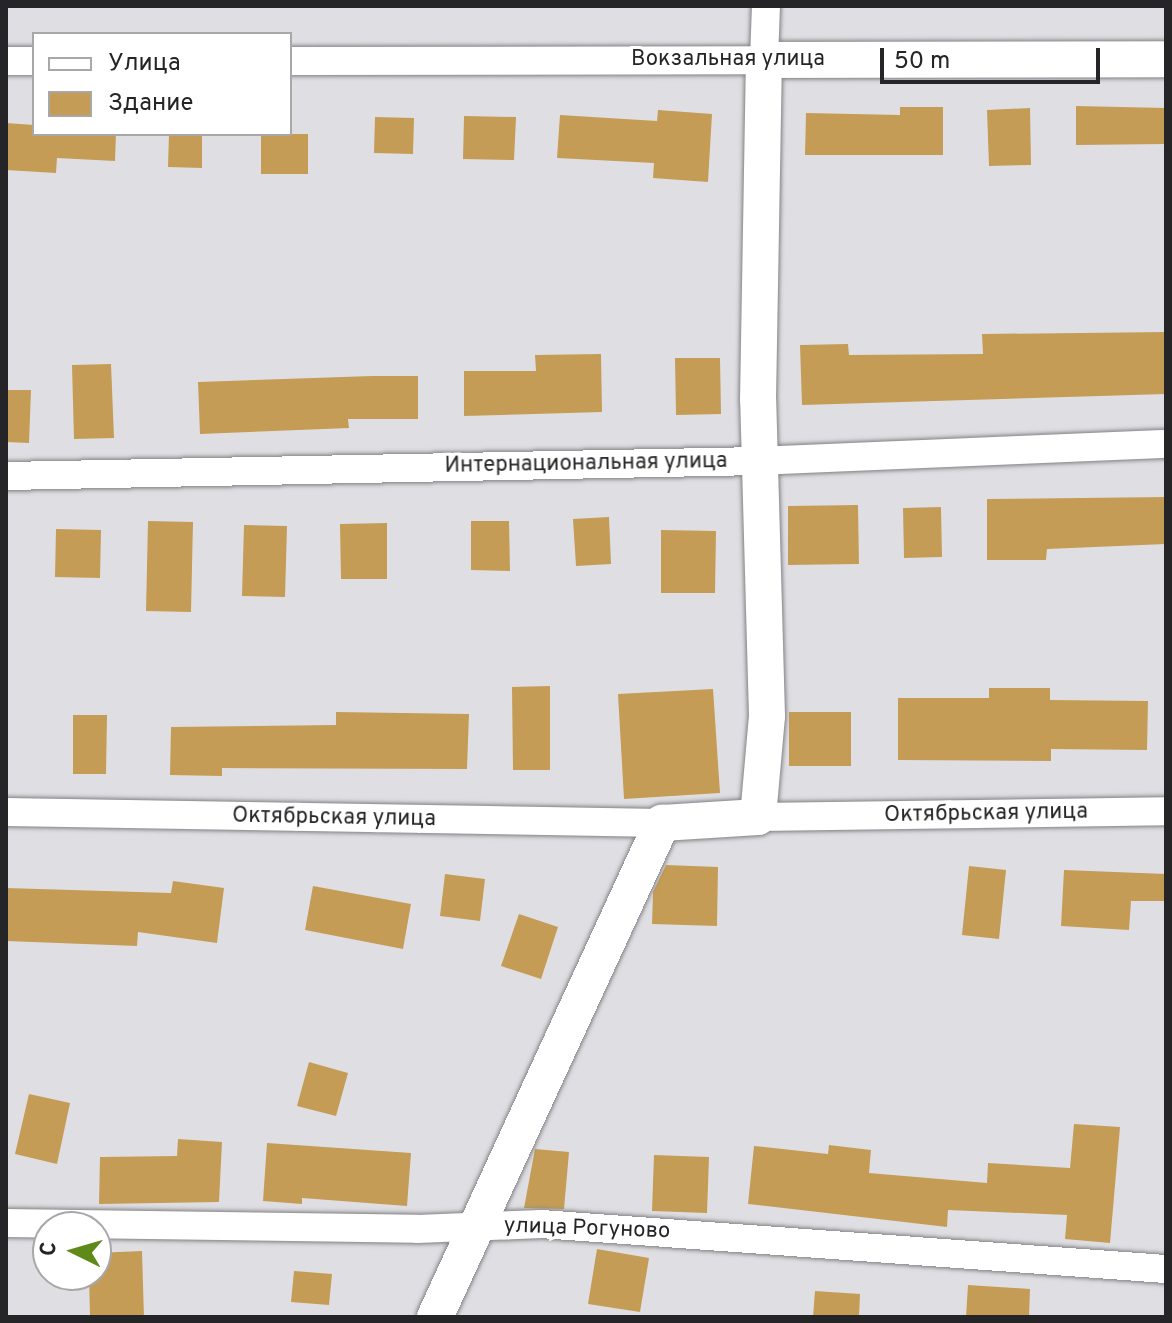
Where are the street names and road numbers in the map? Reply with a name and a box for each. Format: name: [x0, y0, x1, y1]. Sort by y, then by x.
street label: Вокзальная улица: [631, 47, 825, 73]
street label: Интернациональная улица: [444, 448, 728, 480]
street label: Октябрьская улица: [884, 799, 1088, 829]
street label: Октябрьская улица: [232, 803, 436, 833]
street label: улица Рогуново: [503, 1213, 671, 1245]

